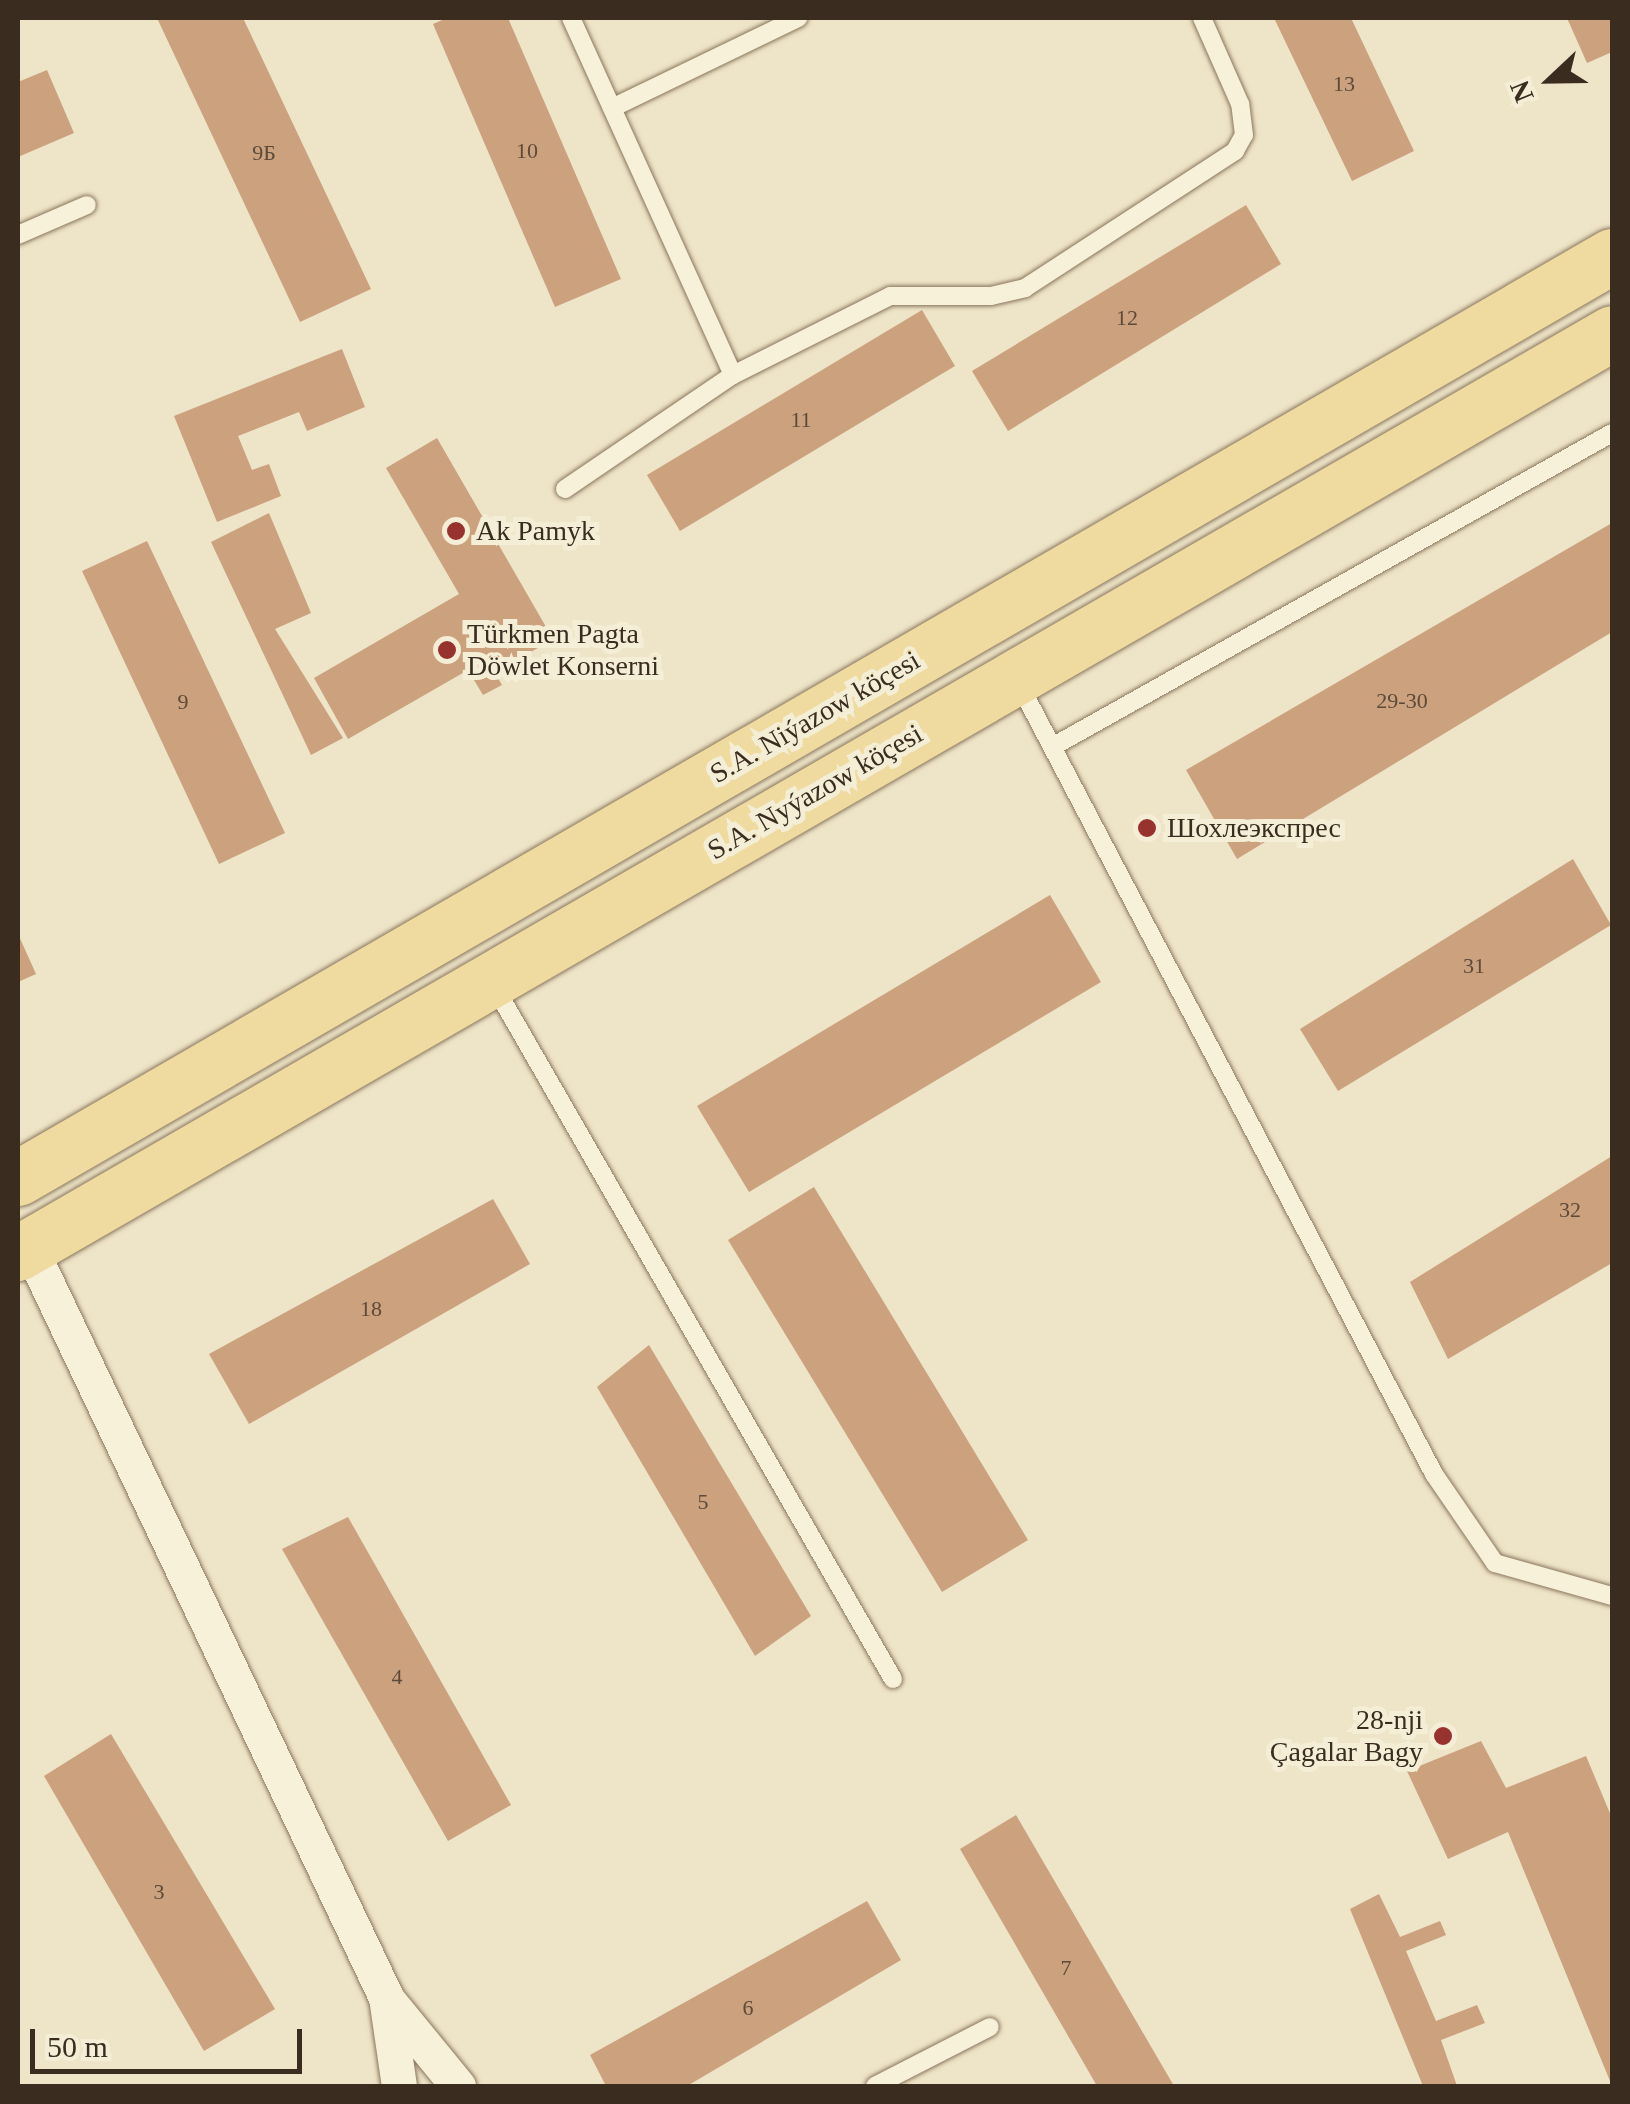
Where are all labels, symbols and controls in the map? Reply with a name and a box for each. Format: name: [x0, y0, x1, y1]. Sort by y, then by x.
north arrow: [1500, 30, 1600, 130]
house number: 13: [1333, 71, 1355, 97]
text: N: [1504, 76, 1540, 107]
house number: 10: [516, 138, 538, 164]
house number: 9Б: [252, 140, 276, 166]
house number: 12: [1116, 305, 1138, 331]
house number: 11: [790, 407, 812, 433]
place label: Ak Pamyk: [476, 514, 595, 548]
marker: Ak Pamyk: [445, 520, 467, 542]
place label: Türkmen Pagta Döwlet Konserni: [467, 617, 659, 683]
marker: Türkmen Pagta Döwlet Konserni: [436, 639, 458, 661]
street label: S.A. Niýazow köçesi: [704, 643, 926, 791]
house number: 29-30: [1376, 688, 1428, 714]
house number: 9: [178, 689, 188, 715]
street label: S.A. Nyýazow köçesi: [702, 717, 928, 867]
place label: Шохлеэкспрес: [1167, 811, 1341, 845]
marker: Шохлеэкспрес: [1136, 817, 1158, 839]
house number: 31: [1463, 953, 1485, 979]
house number: 32: [1559, 1197, 1581, 1223]
house number: 18: [360, 1296, 382, 1322]
house number: 5: [698, 1489, 708, 1515]
house number: 4: [392, 1664, 402, 1690]
place label: 28-nji Çagalar Bagy: [1270, 1703, 1423, 1769]
marker: 28-nji Çagalar Bagy: [1432, 1725, 1454, 1747]
house number: 3: [154, 1879, 164, 1905]
house number: 7: [1060, 1955, 1072, 1981]
house number: 6: [742, 1995, 754, 2021]
scale bar: [35, 2009, 308, 2071]
text: 50 m: [47, 2030, 108, 2063]

